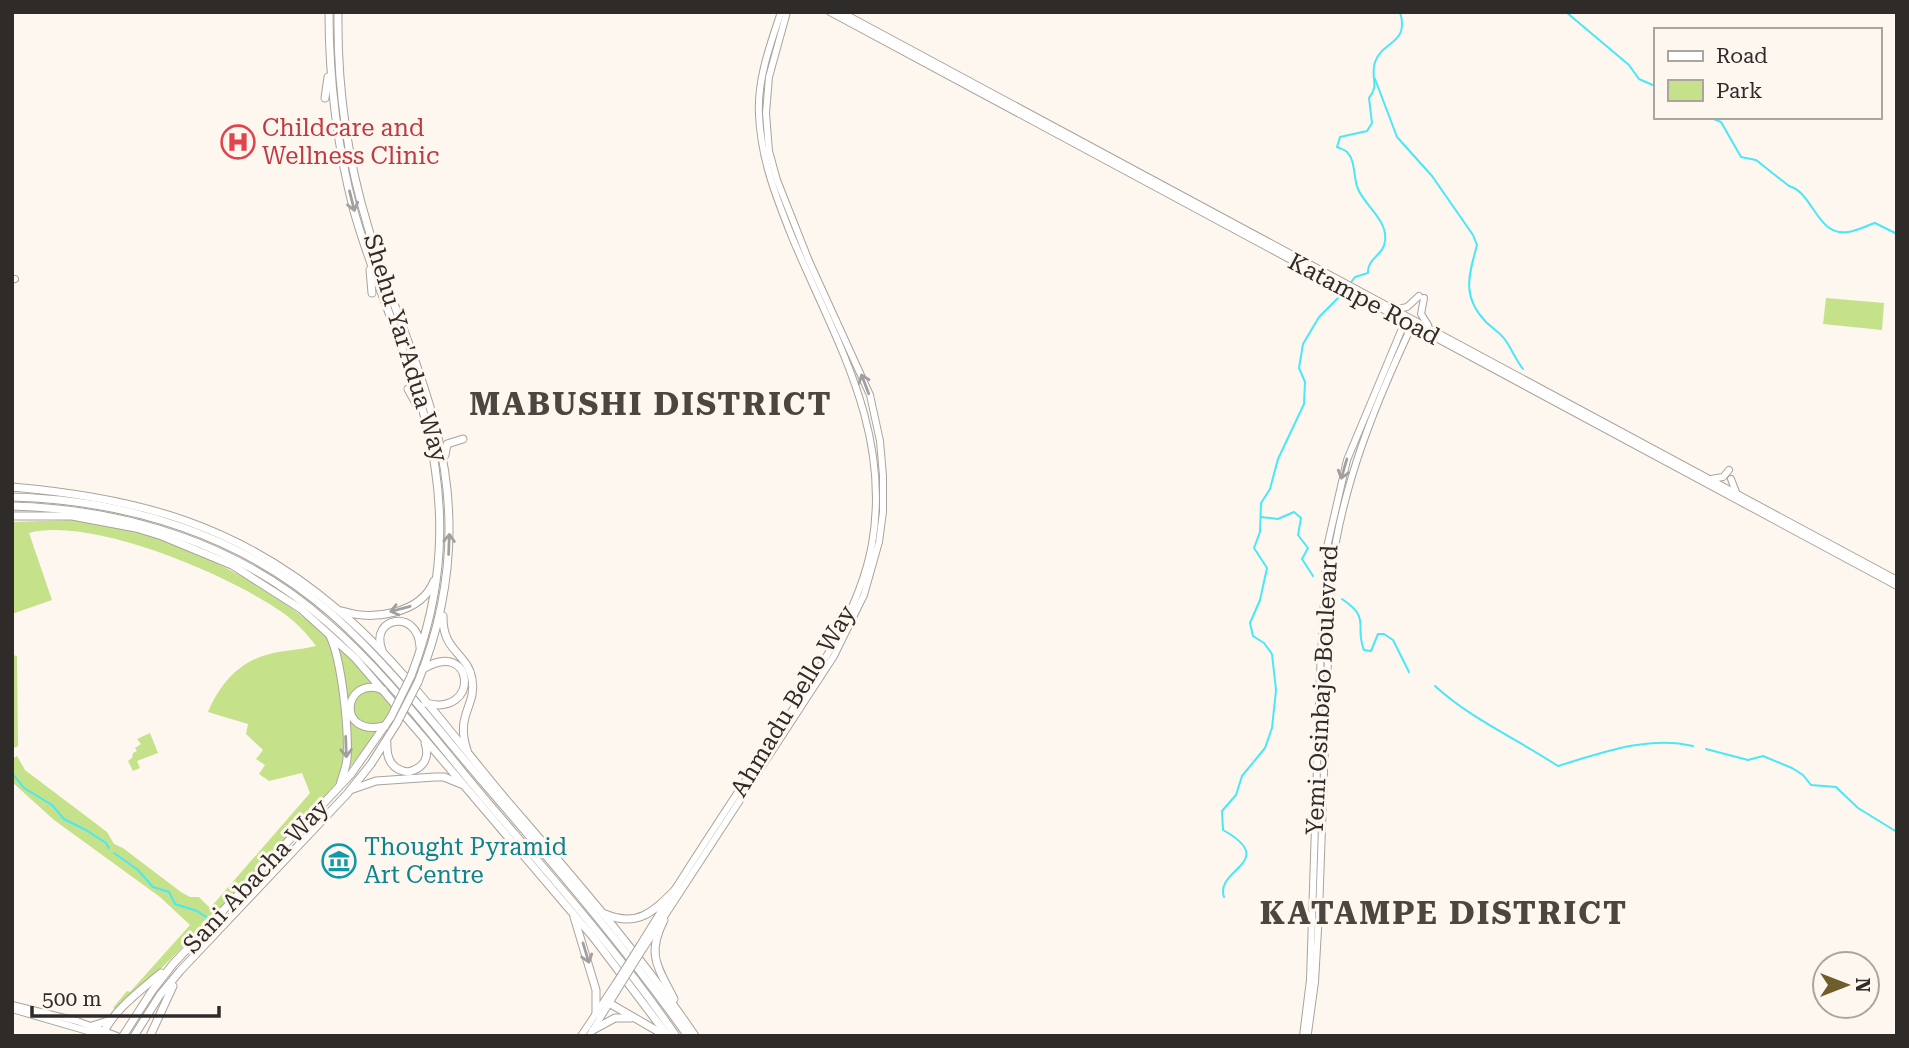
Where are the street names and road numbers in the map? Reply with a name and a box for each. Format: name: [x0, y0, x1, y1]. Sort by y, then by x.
street label: Shehu Yar'Adua Way: [358, 231, 454, 466]
street label: Katampe Road: [1283, 247, 1445, 351]
street label: Yemi Osinbajo Boulevard: [1300, 544, 1344, 836]
street label: Ahmadu Bello Way: [725, 599, 862, 802]
street label: Sani Abacha Way: [177, 793, 335, 959]

